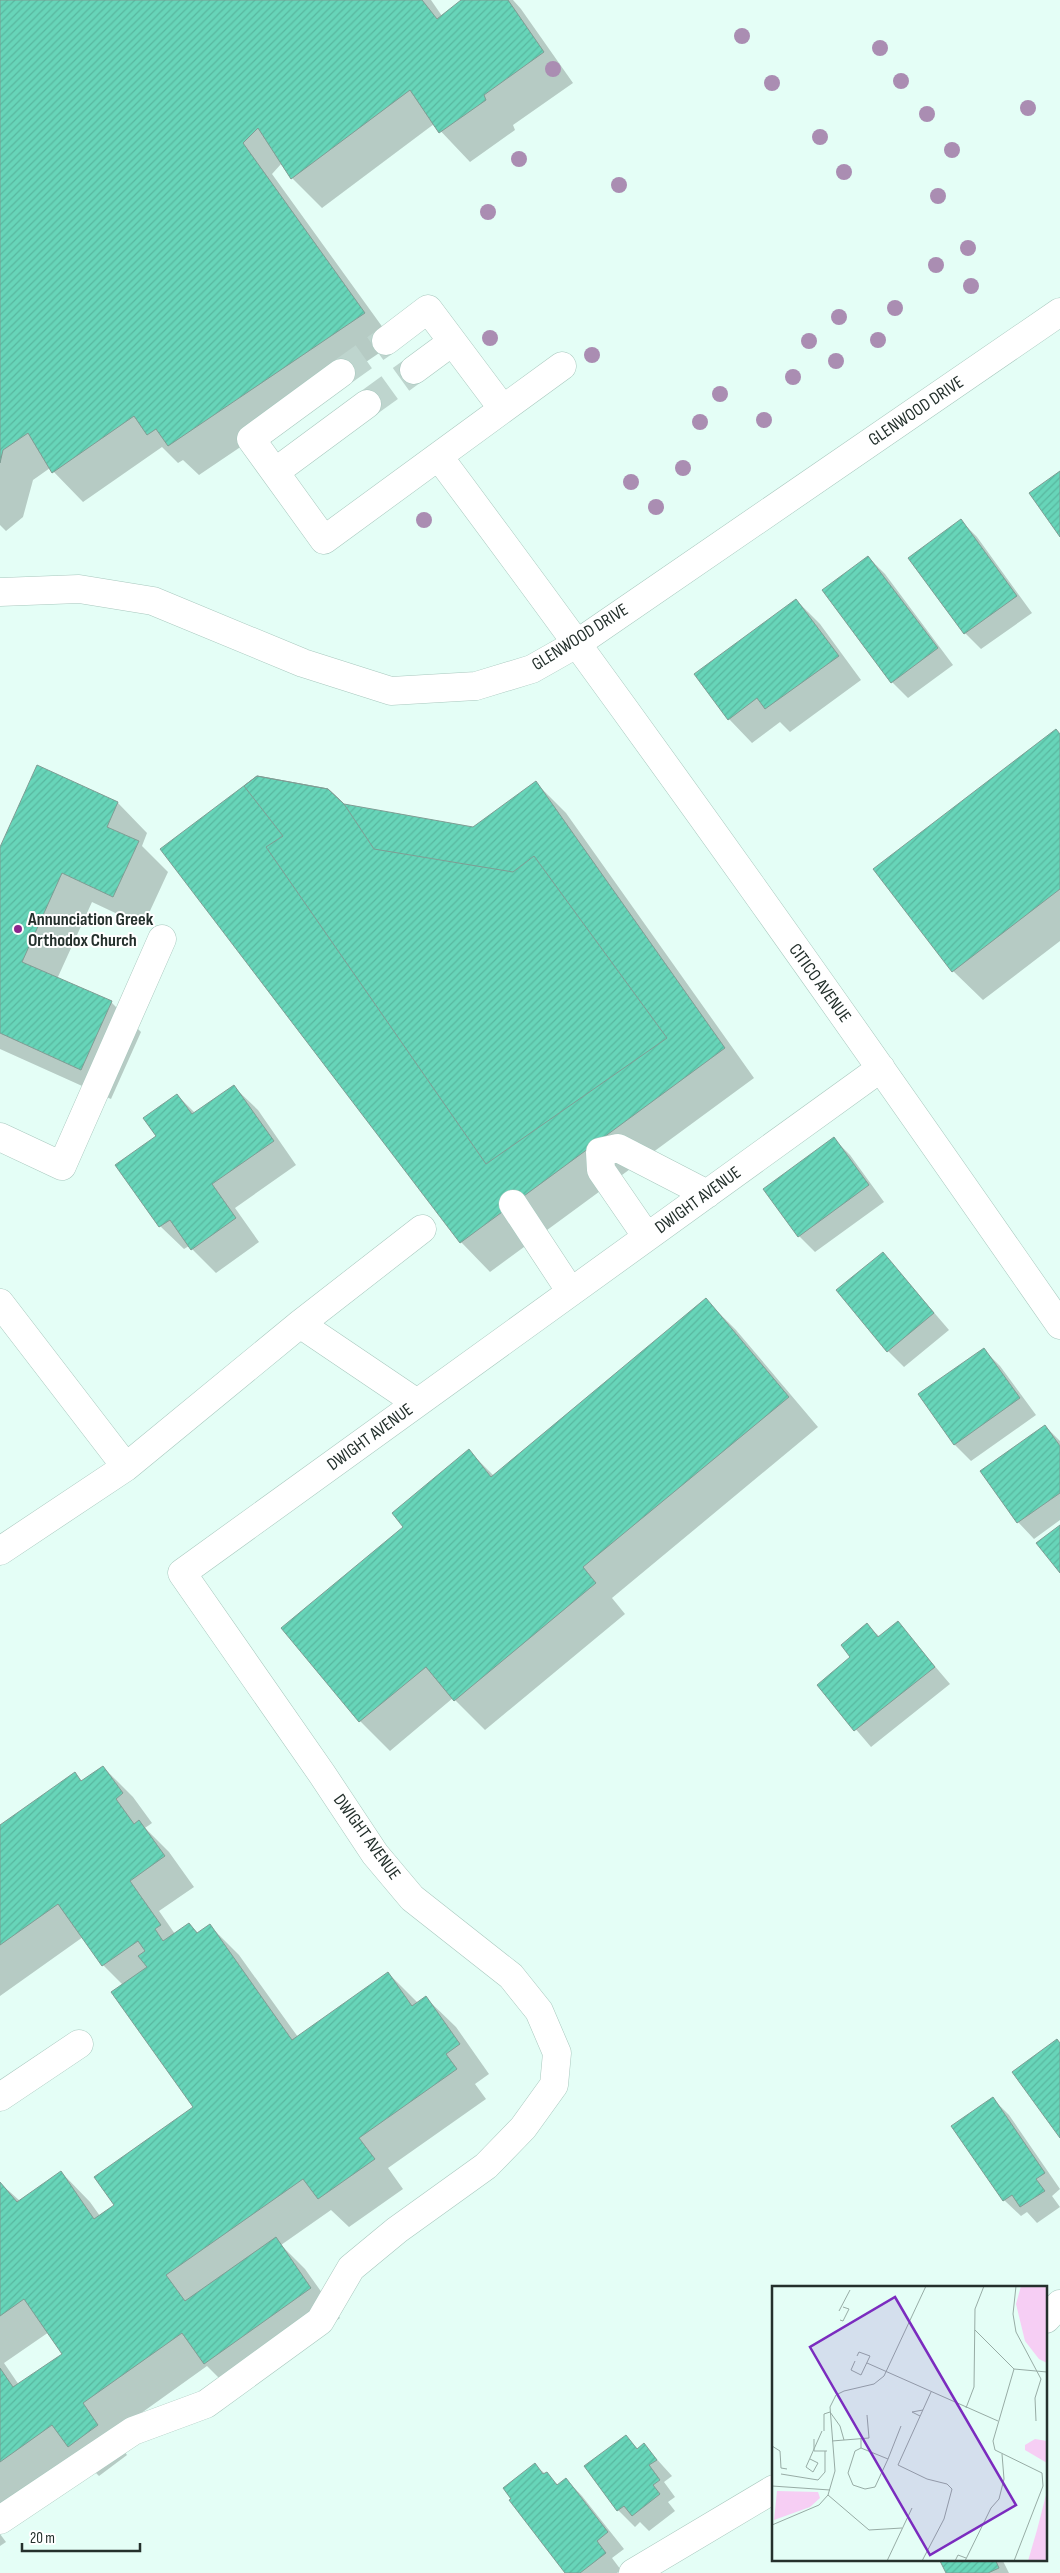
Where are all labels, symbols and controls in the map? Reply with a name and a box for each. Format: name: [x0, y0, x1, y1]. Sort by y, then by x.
street label: GLENWOOD DRIVE: [865, 372, 967, 450]
street label: GLENWOOD DRIVE: [528, 599, 632, 675]
place label: Annunciation Greek Orthodox Church: [27, 909, 154, 951]
marker: Annunciation Greek Orthodox Church: [12, 923, 24, 935]
street label: CITICO AVENUE: [785, 940, 855, 1026]
street label: DWIGHT AVENUE: [651, 1162, 745, 1238]
street label: DWIGHT AVENUE: [323, 1399, 417, 1475]
street label: DWIGHT AVENUE: [329, 1790, 405, 1884]
inset map: [772, 2286, 1048, 2560]
scale bar: [22, 2520, 140, 2552]
text: 20 m: [30, 2529, 55, 2548]

